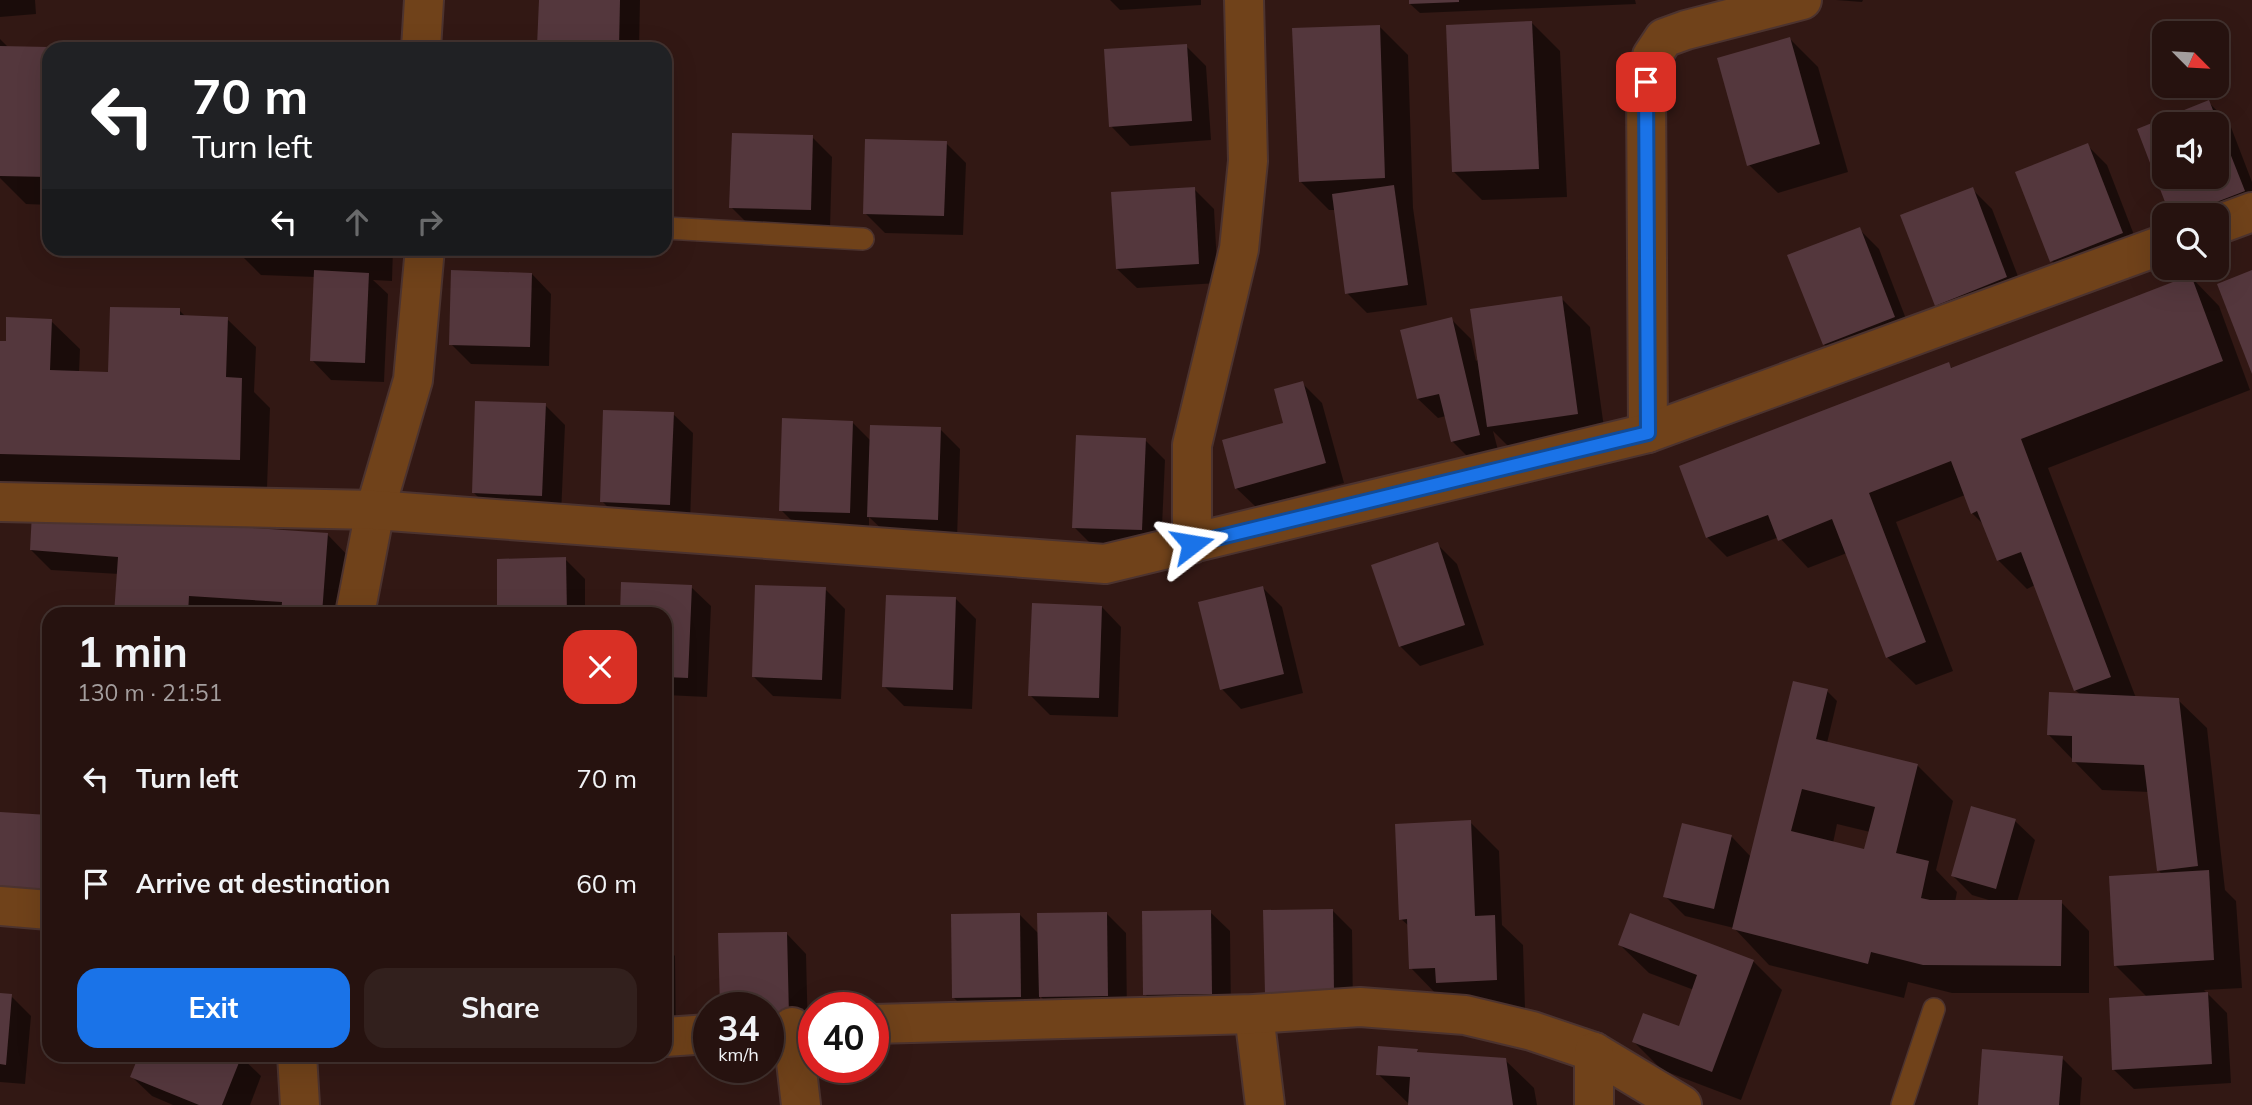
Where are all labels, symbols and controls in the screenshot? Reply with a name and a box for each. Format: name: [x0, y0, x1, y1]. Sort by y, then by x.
north arrow: [2152, 21, 2230, 98]
map controls: [2152, 21, 2229, 280]
pin: [1616, 52, 1676, 112]
icon: arrive: [1627, 63, 1665, 101]
text: 70 m: [192, 65, 308, 126]
icon: left: [77, 70, 168, 161]
button: sound: [2152, 112, 2229, 189]
text: Turn left: [192, 126, 312, 166]
icon: left: [265, 203, 303, 241]
icon: ahead: [338, 203, 376, 241]
icon: right: [411, 203, 449, 241]
button: search: [2152, 203, 2229, 280]
position arrow: [1155, 507, 1229, 581]
text: 1 min: [77, 625, 188, 678]
button: close: [563, 630, 637, 704]
text: 130 m · 21:51: [77, 678, 222, 707]
icon: left: [77, 760, 115, 798]
text: Turn left: [136, 762, 238, 795]
text: 70 m: [576, 762, 637, 795]
icon: arrive: [77, 865, 115, 903]
text: Arrive at destination: [136, 867, 391, 900]
text: 60 m: [576, 867, 637, 900]
button: Exit: [77, 968, 350, 1048]
button: Share: [364, 968, 637, 1048]
speed limit sign: 40: [798, 992, 889, 1083]
text: 34: [717, 1006, 760, 1050]
text: km/h: [718, 1043, 759, 1066]

